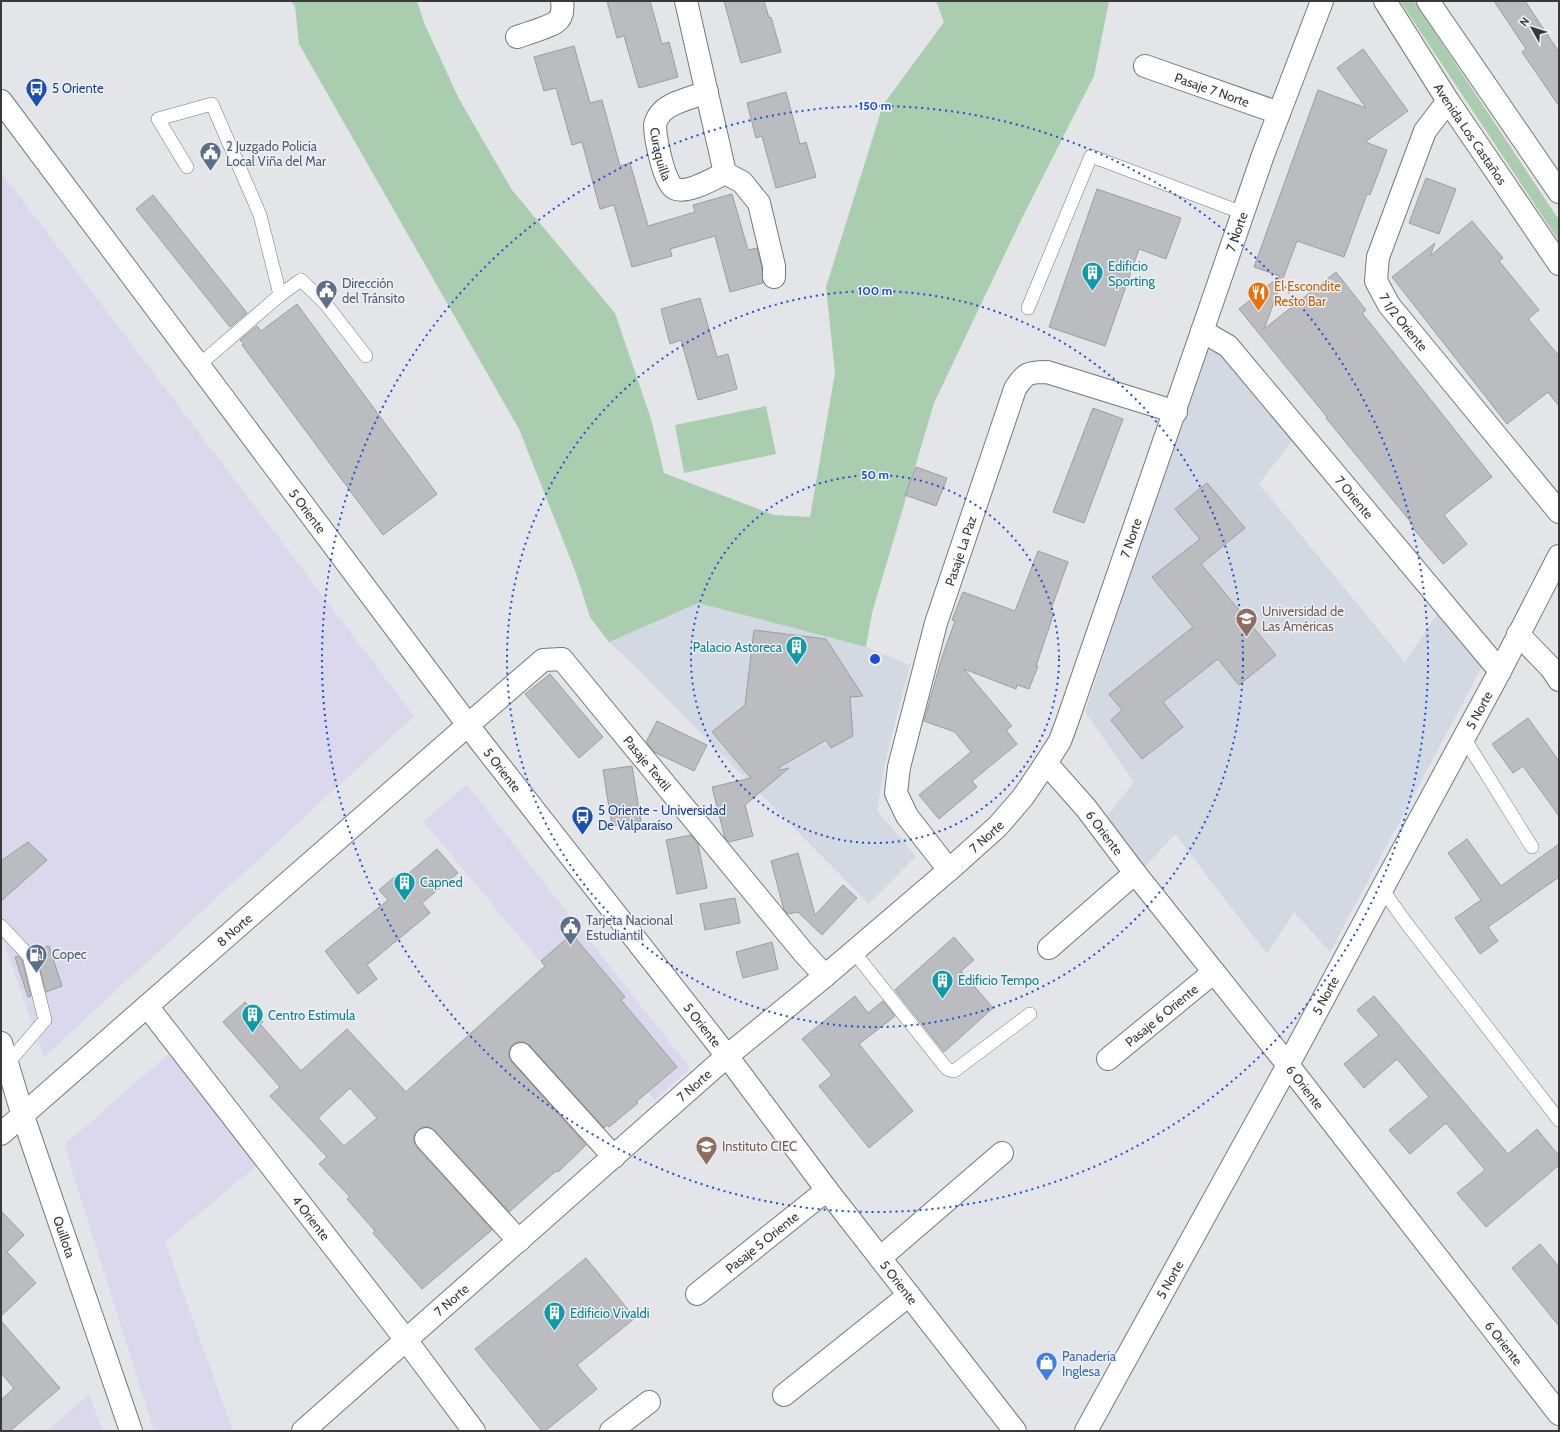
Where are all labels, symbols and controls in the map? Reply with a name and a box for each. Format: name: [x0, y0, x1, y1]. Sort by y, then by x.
north arrow: [1512, 8, 1552, 48]
text: N: [1516, 14, 1532, 29]
street label: Pasaje 7 Norte: [1172, 69, 1252, 110]
bus stop icon: 5 Oriente: [23, 75, 49, 108]
place label: 5 Oriente: [52, 80, 104, 96]
street label: Avenida Los Castaños: [1431, 80, 1511, 188]
text: 150 m: [859, 98, 891, 113]
street label: Curaquilla: [647, 126, 675, 184]
place label: 2 Juzgado Policía Local Viña del Mar: [226, 138, 327, 169]
public building icon: 2 Juzgado Policía Local Viña del Mar: [198, 140, 224, 173]
street label: 7 Norte: [1222, 209, 1251, 254]
place label: Edificio Sporting: [1108, 258, 1155, 289]
building icon: Edificio Sporting: [1079, 260, 1105, 293]
place label: Dirección del Tránsito: [342, 275, 405, 306]
public building icon: Dirección del Tránsito: [314, 277, 340, 310]
place label: El Escondite Resto Bar: [1274, 278, 1341, 309]
restaurant icon: El Escondite Resto Bar: [1246, 280, 1272, 313]
text: 100 m: [858, 283, 892, 298]
street label: 7 1/2 Oriente: [1376, 290, 1432, 354]
text: 50 m: [861, 467, 889, 482]
street label: 7 Oriente: [1332, 472, 1377, 522]
street label: 5 Oriente: [286, 485, 330, 537]
street label: Pasaje La Paz: [941, 514, 980, 588]
street label: 7 Norte: [1116, 516, 1145, 560]
place label: Universidad de Las Américas: [1262, 603, 1344, 634]
school or university icon: Universidad de Las Américas: [1234, 605, 1260, 638]
building icon: Palacio Astoreca: [784, 634, 810, 667]
place label: Palacio Astoreca: [693, 639, 783, 655]
centre of rings: [868, 652, 882, 666]
street label: 5 Norte: [1462, 688, 1496, 732]
street label: Pasaje Textil: [620, 732, 675, 794]
street label: 5 Oriente: [480, 745, 525, 795]
place label: 5 Oriente - Universidad De Valparaíso: [598, 802, 726, 833]
bus stop icon: 5 Oriente - Universidad De Valparaíso: [569, 804, 595, 837]
street label: 6 Oriente: [1083, 807, 1127, 858]
street label: 7 Norte: [966, 817, 1007, 856]
building icon: Capned: [392, 869, 418, 902]
place label: Capned: [420, 874, 463, 890]
street label: 8 Norte: [213, 910, 256, 950]
place label: Tarjeta Nacional Estudiantil: [586, 912, 673, 943]
public building icon: Tarjeta Nacional Estudiantil: [557, 914, 583, 947]
fuel station icon: Copec: [24, 941, 50, 974]
place label: Copec: [52, 946, 87, 962]
building icon: Edificio Tempo: [929, 967, 955, 1000]
place label: Edificio Tempo: [958, 972, 1039, 988]
street label: 5 Norte: [1308, 973, 1342, 1017]
street label: Pasaje 6 Oriente: [1122, 980, 1201, 1050]
street label: 5 Oriente: [680, 1000, 725, 1050]
building icon: Centro Estimula: [239, 1002, 265, 1035]
place label: Centro Estimula: [268, 1007, 356, 1023]
street label: 6 Oriente: [1283, 1062, 1328, 1113]
street label: 7 Norte: [673, 1065, 715, 1105]
school or university icon: Instituto CIEC: [694, 1133, 720, 1166]
place label: Instituto CIEC: [722, 1138, 797, 1154]
street label: 4 Oriente: [289, 1192, 334, 1244]
street label: Pasaje 5 Oriente: [722, 1208, 802, 1276]
street label: Quillota: [50, 1214, 79, 1261]
street label: 5 Oriente: [877, 1257, 921, 1308]
street label: 5 Norte: [1153, 1257, 1187, 1301]
street label: 7 Norte: [431, 1280, 472, 1319]
building icon: Edificio Vivaldi: [542, 1300, 568, 1333]
place label: Edificio Vivaldi: [570, 1305, 650, 1321]
street label: 6 Oriente: [1482, 1318, 1526, 1369]
place label: Panadería Inglesa: [1062, 1348, 1117, 1379]
shop icon: Panadería Inglesa: [1034, 1350, 1060, 1383]

